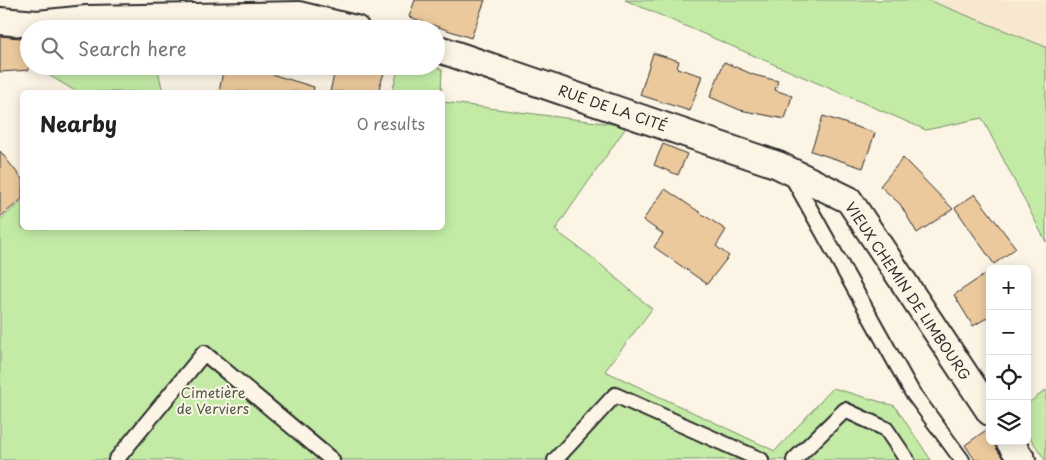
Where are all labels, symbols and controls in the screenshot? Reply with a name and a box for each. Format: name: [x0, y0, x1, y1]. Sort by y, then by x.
search box: [20, 20, 445, 75]
icon: search: [38, 34, 66, 62]
text: Search here: [78, 34, 187, 62]
street label: RUE DE LA CITÉ: [556, 79, 671, 137]
text: Nearby: [40, 107, 117, 139]
text: 0 results: [357, 111, 425, 135]
street label: VIEUX CHEMIN DE LIMBOURG: [840, 198, 976, 384]
map controls: [986, 265, 1031, 445]
button: +: [986, 265, 1031, 310]
button: −: [986, 310, 1031, 355]
button: locate: [986, 355, 1031, 400]
park label: Cimetière de Verviers: [177, 382, 249, 419]
button: layers: [986, 400, 1031, 445]

